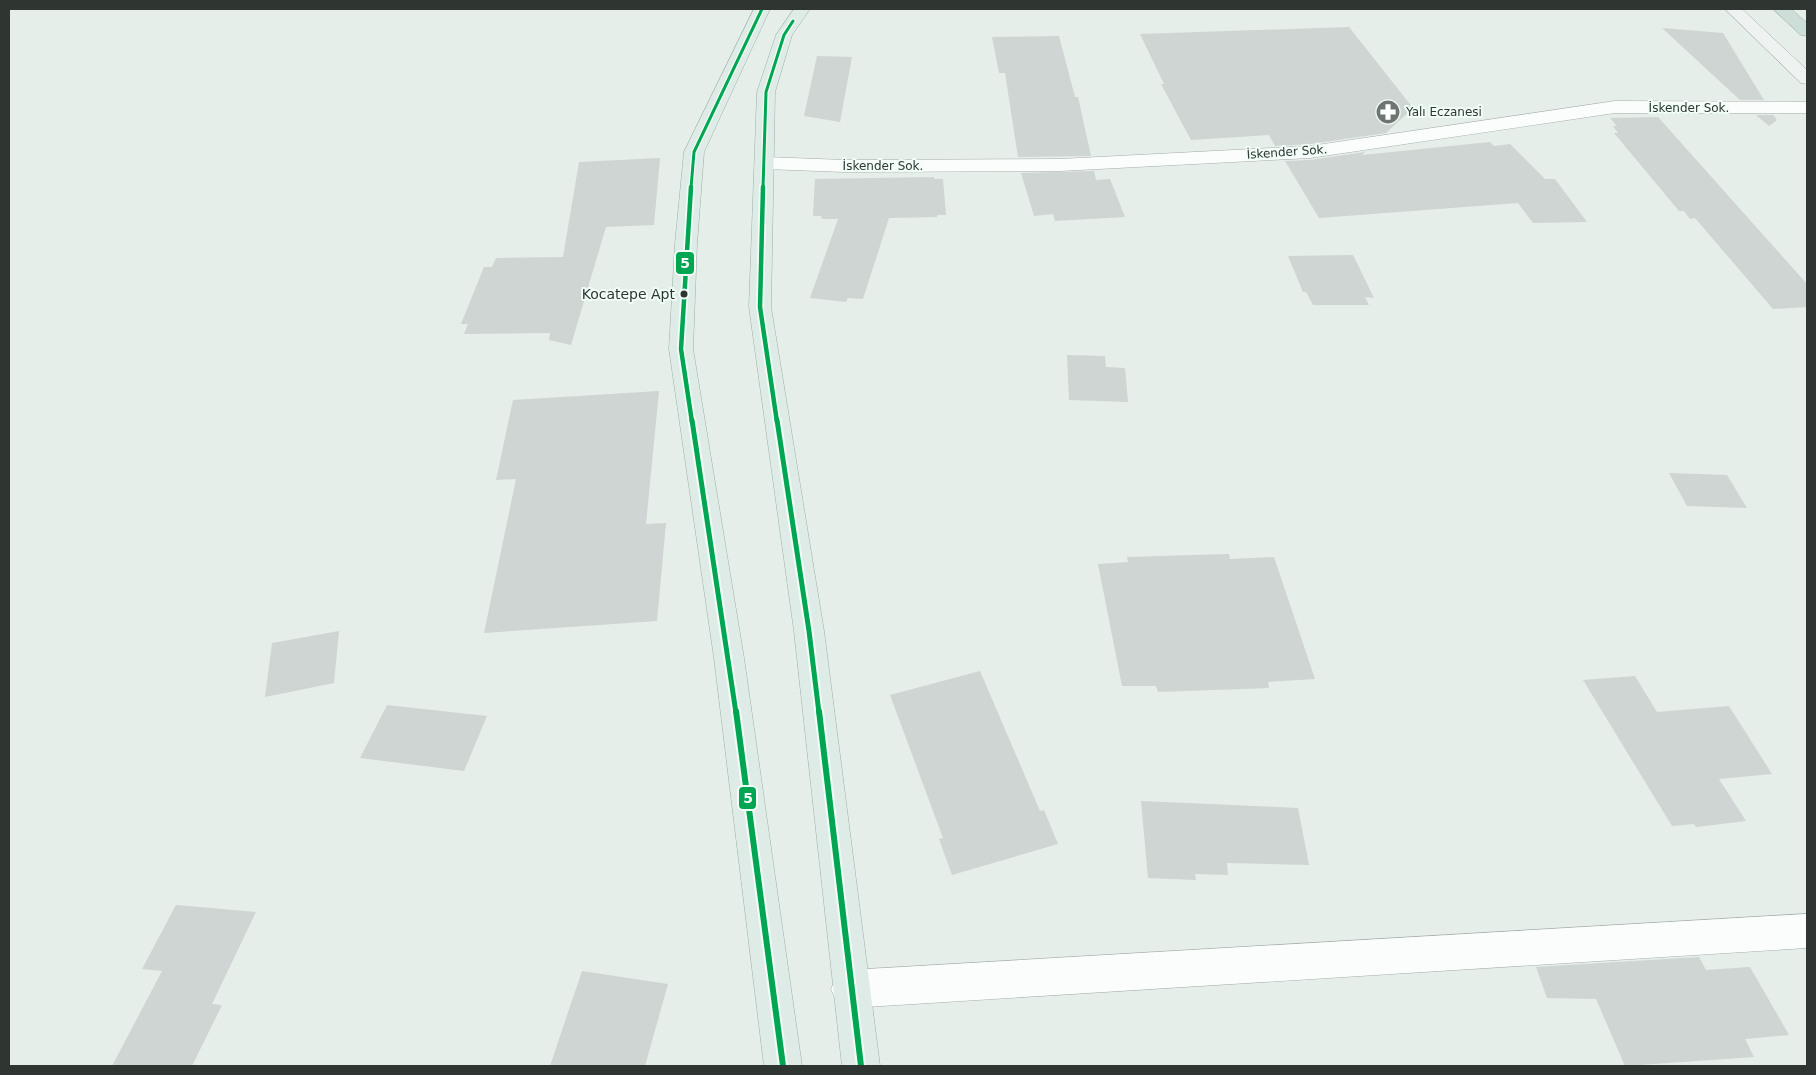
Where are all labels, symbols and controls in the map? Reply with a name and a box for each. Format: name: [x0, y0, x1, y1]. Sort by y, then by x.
pharmacy icon: Yalı Eczanesi: [1375, 99, 1401, 125]
street label: İskender Sok.: [1649, 100, 1729, 115]
place label: Yalı Eczanesi: [1405, 105, 1482, 119]
street label: İskender Sok.: [1246, 141, 1328, 162]
street label: İskender Sok.: [843, 158, 923, 173]
line badge: 5: [675, 251, 695, 275]
text: 5: [680, 255, 690, 271]
place label: Kocatepe Apt: [582, 286, 675, 302]
marker: Kocatepe Apt: [679, 289, 689, 299]
line badge: 5: [738, 786, 757, 810]
text: 5: [743, 790, 753, 806]

